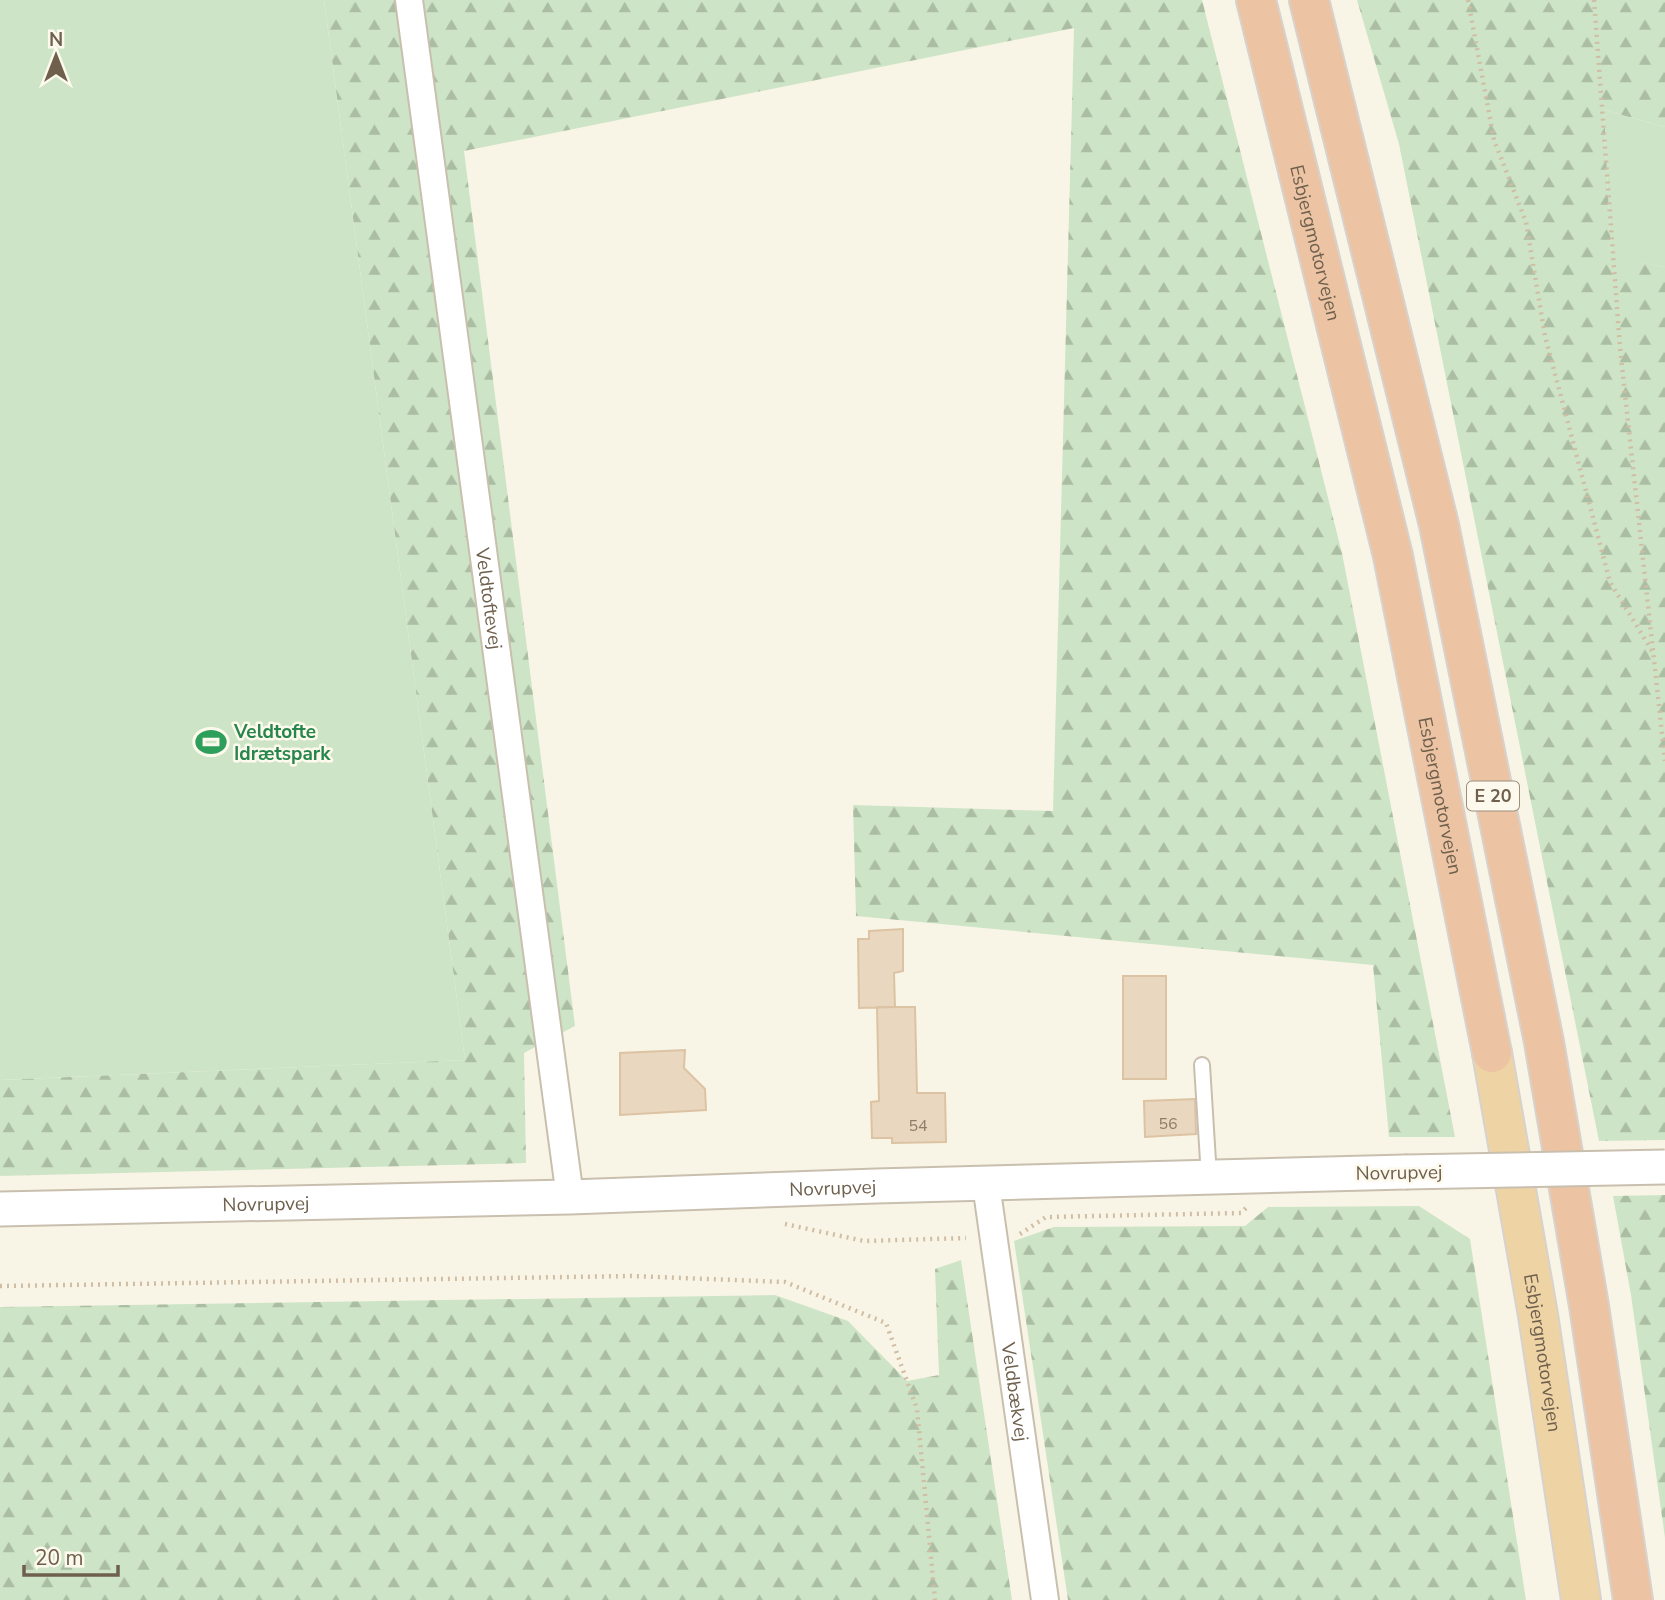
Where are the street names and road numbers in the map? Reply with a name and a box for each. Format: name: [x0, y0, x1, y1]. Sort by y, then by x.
street label: Esbjergmotorvejen: [1283, 162, 1347, 324]
street label: Veldtoftevej: [469, 545, 508, 651]
street label: Esbjergmotorvejen: [1411, 715, 1468, 877]
road number: E 20: [1467, 782, 1519, 810]
street label: Novrupvej: [1355, 1159, 1443, 1187]
street label: Novrupvej: [789, 1174, 877, 1203]
street label: Novrupvej: [222, 1190, 310, 1218]
street label: Esbjergmotorvejen: [1517, 1272, 1567, 1434]
street label: Veldbækvej: [994, 1340, 1034, 1443]

